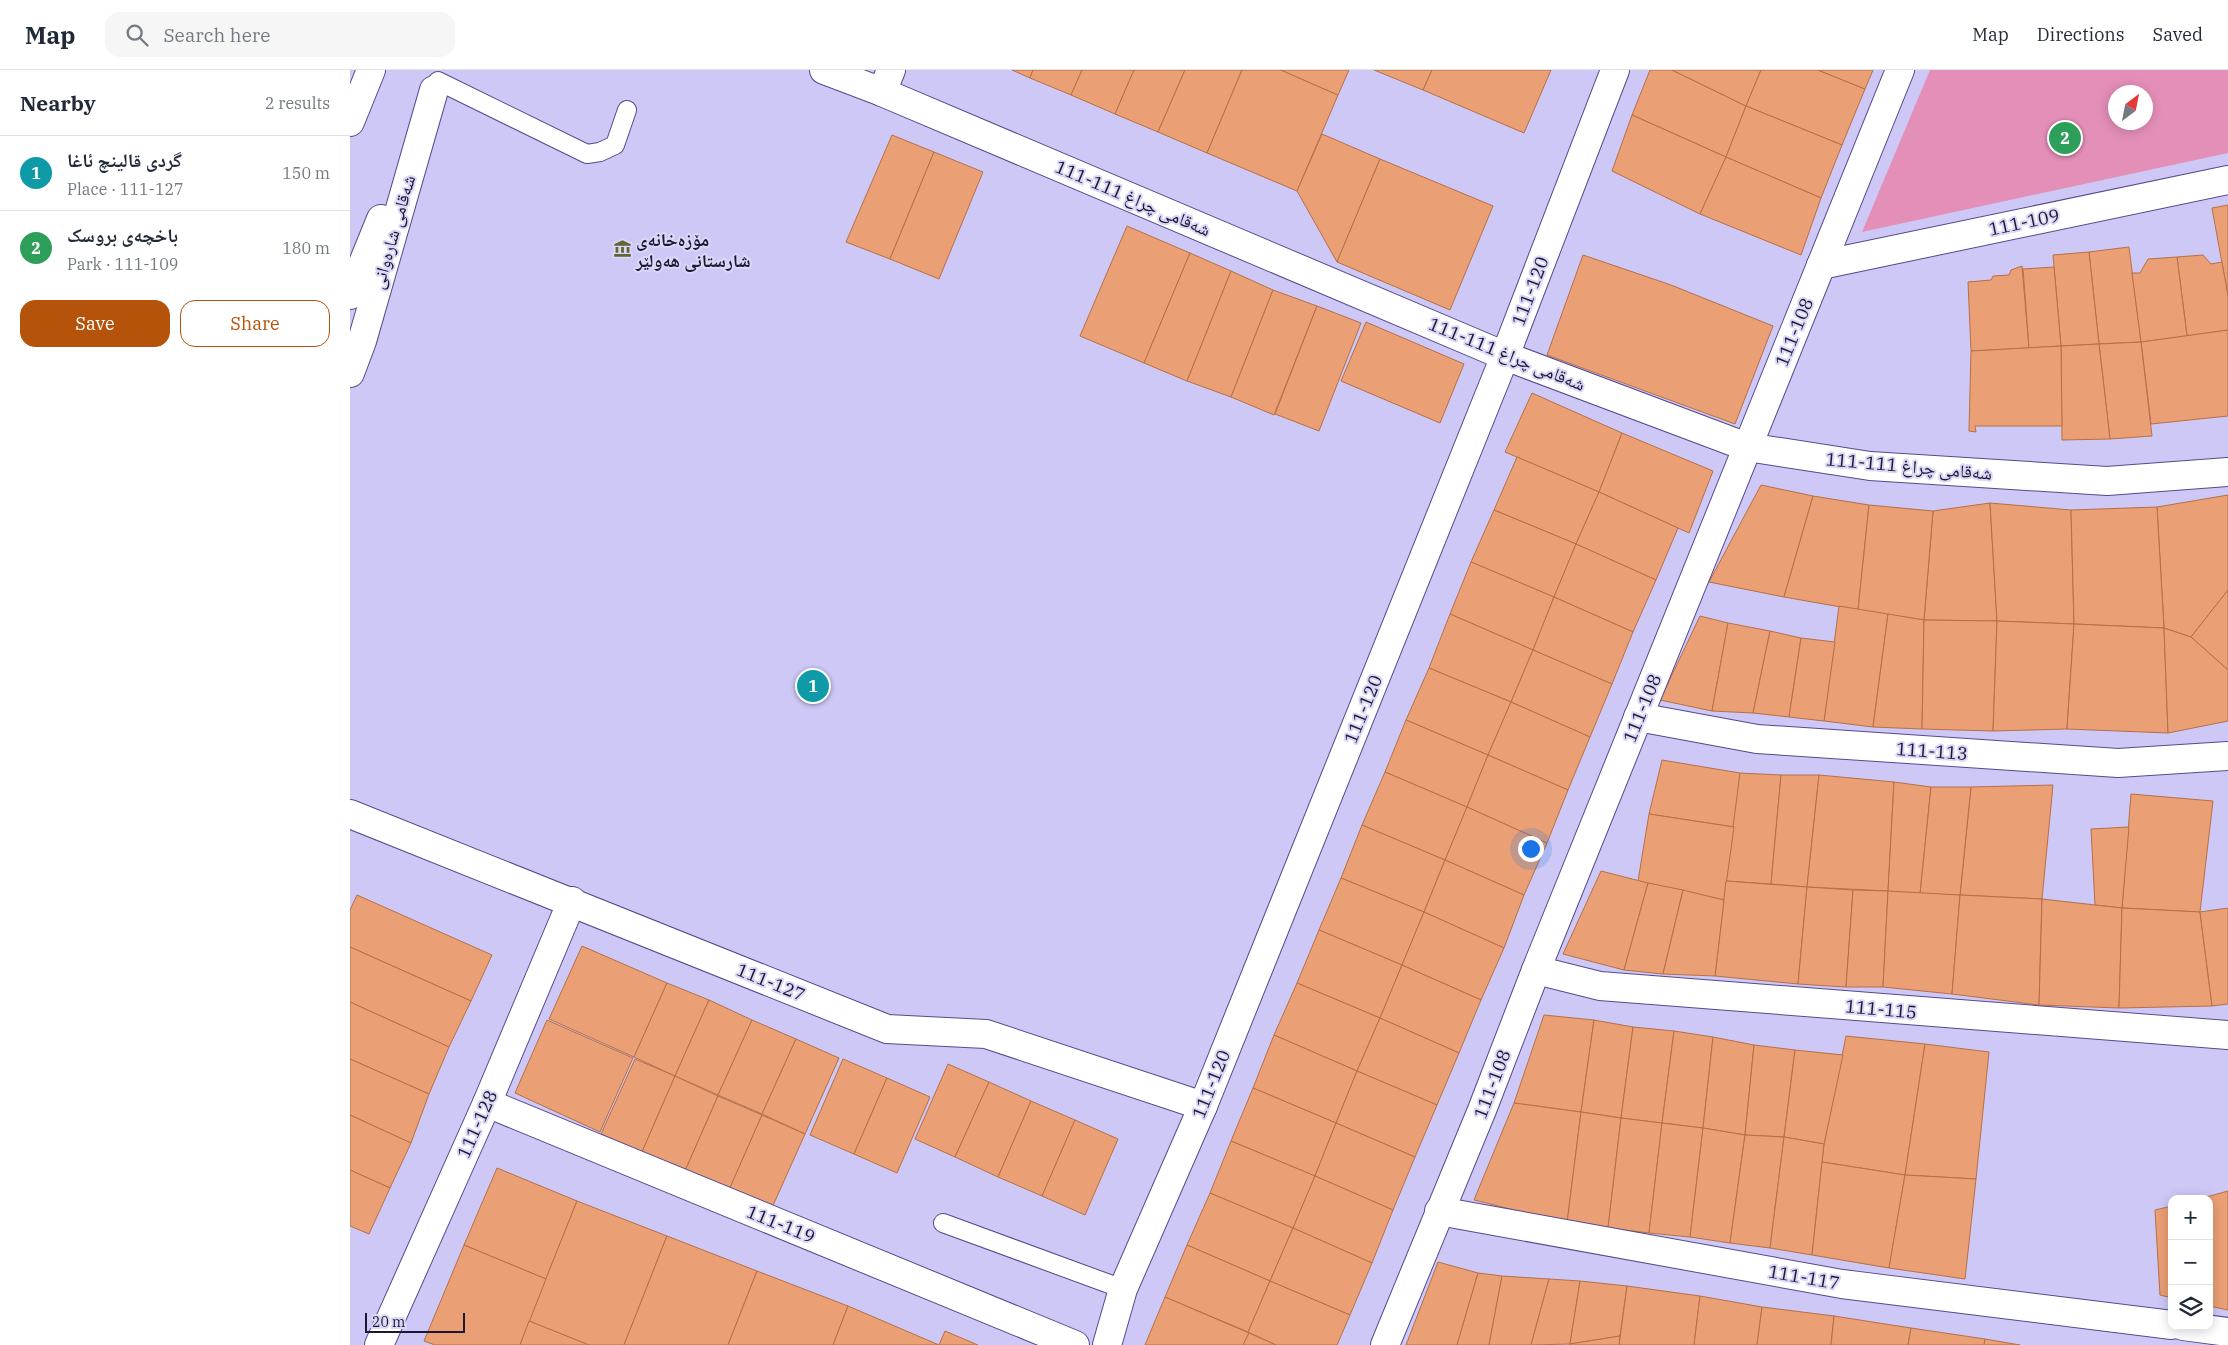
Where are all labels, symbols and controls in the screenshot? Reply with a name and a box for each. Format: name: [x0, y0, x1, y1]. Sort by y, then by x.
search box: [105, 12, 455, 57]
text: Map: [25, 19, 75, 51]
icon: search: [123, 21, 151, 49]
text: Search here: [163, 23, 270, 47]
text: Map: [1972, 23, 2009, 46]
text: Directions: [2037, 23, 2125, 46]
text: Saved: [2153, 23, 2203, 46]
north arrow: [2108, 85, 2153, 130]
text: Nearby: [20, 89, 96, 117]
text: 2 results: [265, 93, 330, 113]
pin: 2: [2049, 119, 2081, 157]
text: گردی قالینچ ئاغا: [67, 148, 182, 172]
street label: شەقامی چراغ 111-111: [1052, 155, 1214, 241]
text: 1: [31, 163, 41, 183]
text: 150 m: [282, 163, 330, 183]
street label: شەقامی شارەوانی: [366, 172, 420, 292]
text: Place · 111-127: [67, 179, 184, 199]
street label: 111-109: [1986, 203, 2062, 241]
text: باخچەی بروسک: [67, 223, 178, 247]
place label: مۆزەخانەی شارستانی هەولێر: [635, 228, 751, 272]
text: 2: [31, 238, 41, 258]
text: 180 m: [282, 238, 330, 258]
museum icon: مۆزەخانەی شارستانی هەولێر: [612, 239, 632, 259]
street label: 111-120: [1506, 253, 1554, 329]
text: Park · 111-109: [67, 254, 178, 274]
street label: 111-108: [1770, 294, 1818, 370]
button: Save: [20, 300, 170, 347]
button: Share: [180, 300, 330, 347]
street label: شەقامی چراغ 111-111: [1425, 312, 1589, 396]
street label: شەقامی چراغ 111-111: [1825, 447, 1993, 485]
pin: 1: [797, 667, 829, 705]
street label: 111-108: [1618, 670, 1666, 746]
street label: 111-120: [1339, 671, 1387, 747]
street label: 111-113: [1895, 737, 1969, 765]
your location: [1518, 836, 1544, 862]
street label: 111-127: [733, 958, 809, 1006]
street label: 111-115: [1844, 994, 1918, 1024]
street label: 111-120: [1187, 1046, 1235, 1122]
street label: 111-108: [1468, 1046, 1516, 1122]
street label: 111-128: [452, 1086, 502, 1162]
map controls: [2168, 1195, 2213, 1330]
button: +: [2168, 1195, 2213, 1240]
street label: 111-119: [743, 1200, 819, 1248]
button: −: [2168, 1240, 2213, 1285]
street label: 111-117: [1767, 1259, 1841, 1295]
button: layers: [2168, 1285, 2213, 1330]
scale bar: [365, 1310, 465, 1333]
text: 20 m: [372, 1313, 405, 1331]

